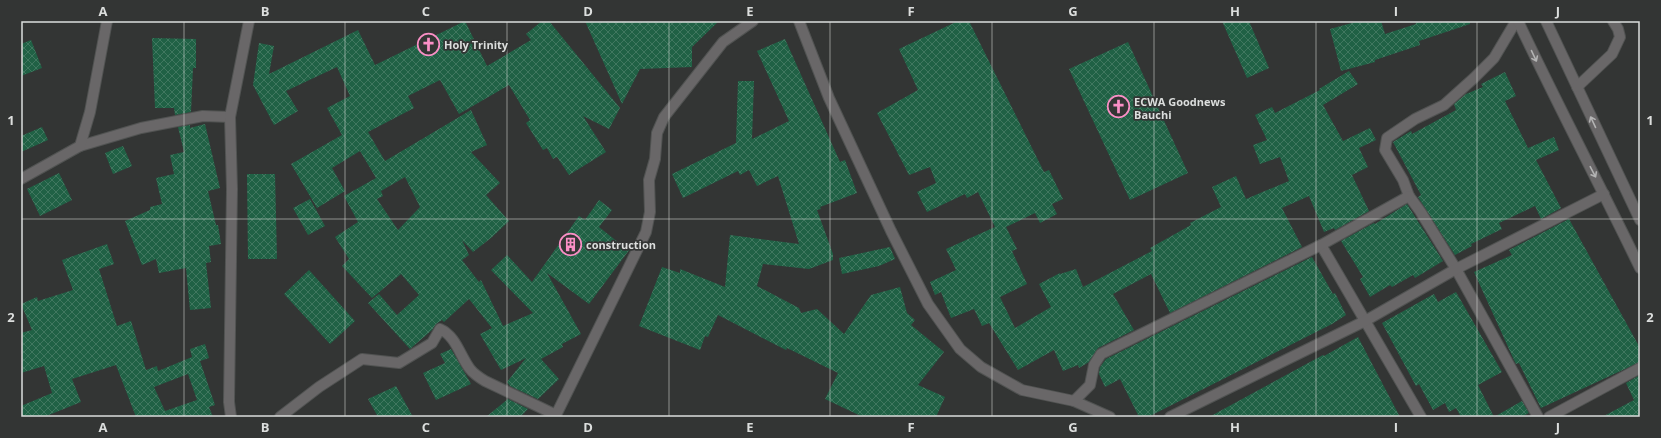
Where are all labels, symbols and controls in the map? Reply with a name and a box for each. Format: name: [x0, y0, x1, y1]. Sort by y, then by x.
text: A: [99, 2, 108, 20]
text: B: [261, 2, 270, 20]
text: C: [422, 2, 430, 20]
text: D: [583, 2, 593, 20]
text: E: [746, 2, 754, 20]
text: F: [907, 2, 915, 20]
text: G: [1068, 2, 1078, 20]
text: H: [1230, 2, 1240, 20]
text: I: [1394, 2, 1398, 20]
text: J: [1555, 2, 1560, 20]
church icon: Holy Trinity: [416, 31, 442, 57]
place label: Holy Trinity: [444, 37, 509, 52]
one-way arrow: [1531, 50, 1538, 62]
church icon: ECWA Goodnews Bauchi: [1105, 94, 1131, 120]
place label: ECWA Goodnews Bauchi: [1134, 94, 1226, 122]
text: 1: [7, 111, 15, 129]
text: 1: [1646, 111, 1654, 129]
one-way arrow: [1589, 116, 1596, 128]
one-way arrow: [1590, 166, 1597, 178]
building icon: construction: [558, 231, 584, 257]
place label: construction: [586, 237, 656, 252]
text: 2: [7, 308, 15, 326]
text: 2: [1646, 308, 1654, 326]
text: A: [99, 418, 108, 436]
text: B: [261, 418, 270, 436]
text: C: [422, 418, 430, 436]
text: D: [583, 418, 593, 436]
text: E: [746, 418, 754, 436]
text: F: [907, 418, 915, 436]
text: G: [1068, 418, 1078, 436]
text: H: [1230, 418, 1240, 436]
text: I: [1394, 418, 1398, 436]
text: J: [1555, 418, 1560, 436]

